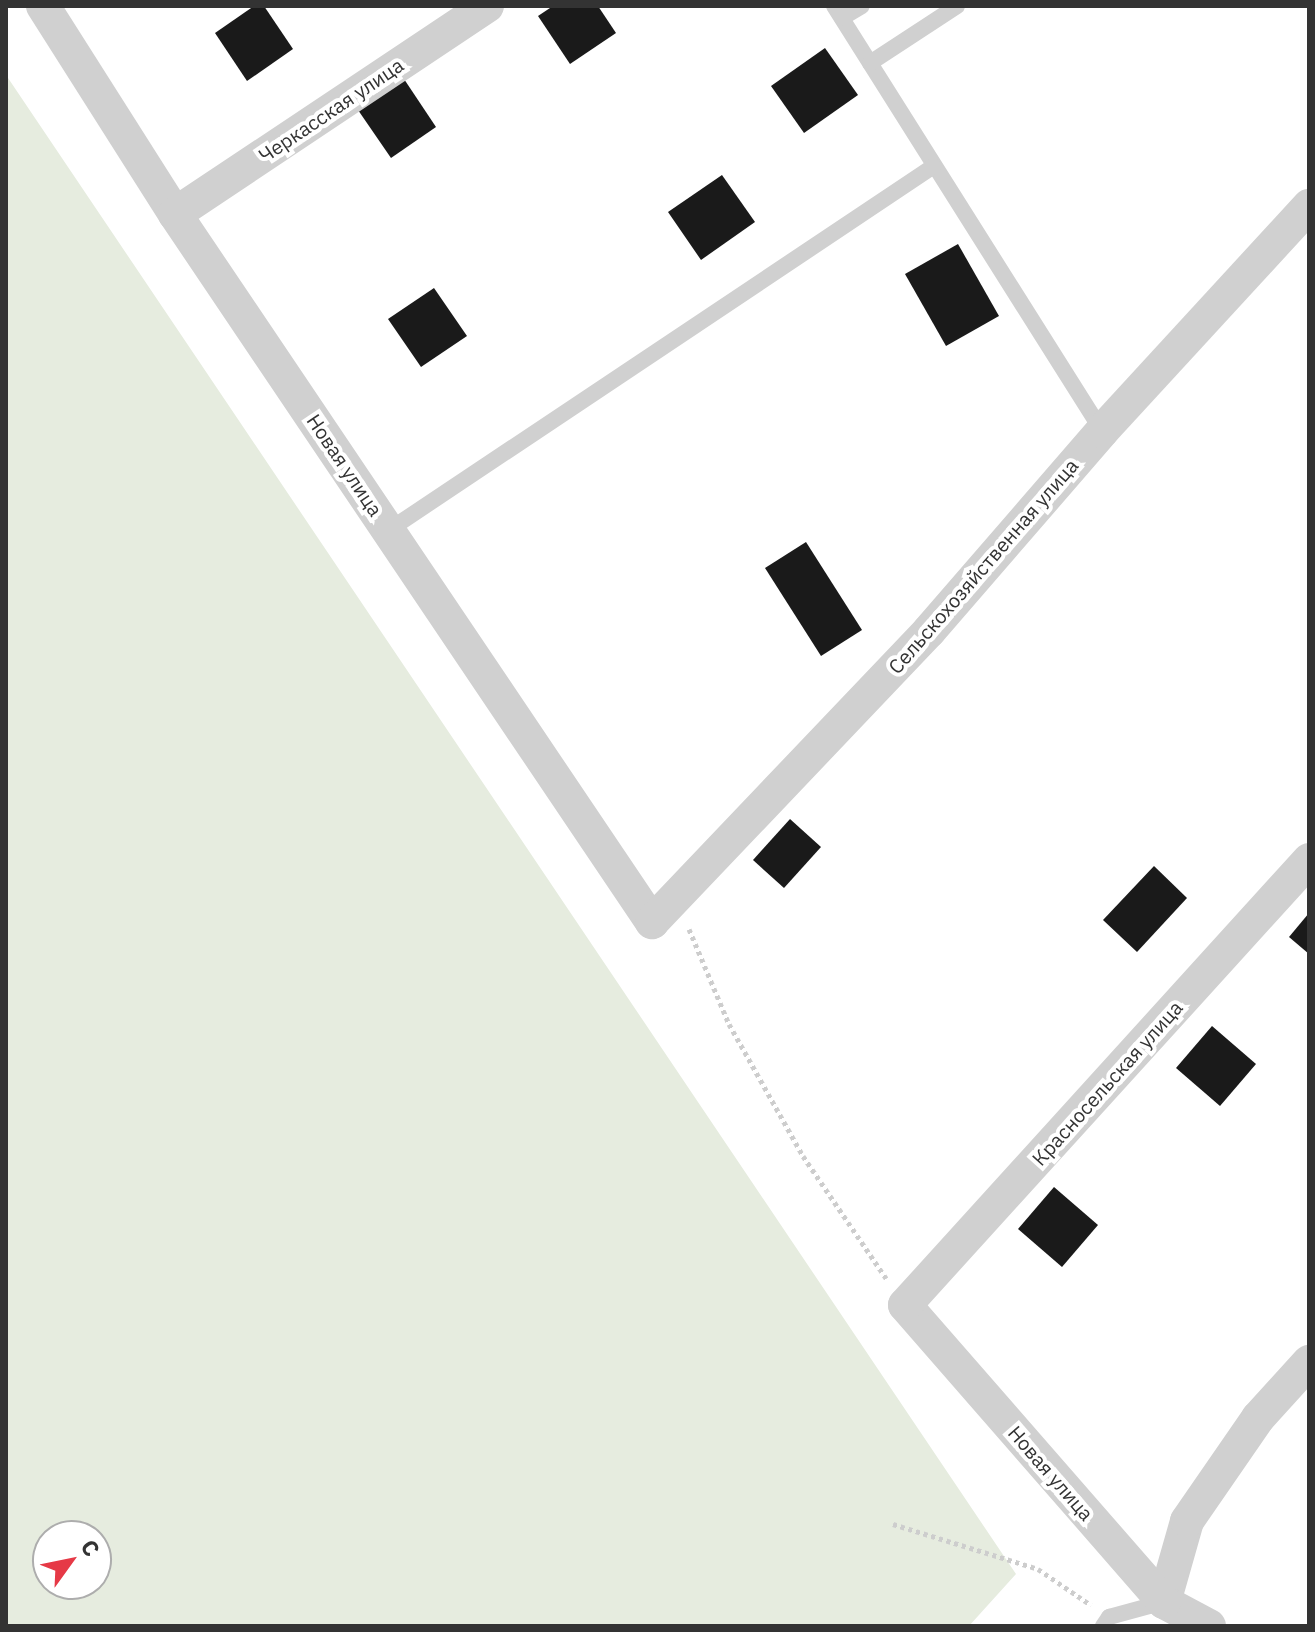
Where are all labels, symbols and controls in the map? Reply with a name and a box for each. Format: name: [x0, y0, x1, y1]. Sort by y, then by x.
street label: Черкасская улица: [254, 53, 408, 167]
street label: Новая улица: [302, 409, 388, 521]
street label: Сельскохозяйственная улица: [883, 454, 1083, 678]
street label: Красносельская улица: [1027, 996, 1187, 1170]
street label: Новая улица: [1003, 1421, 1099, 1525]
north arrow: [32, 1520, 112, 1600]
text: С: [75, 1534, 107, 1562]

